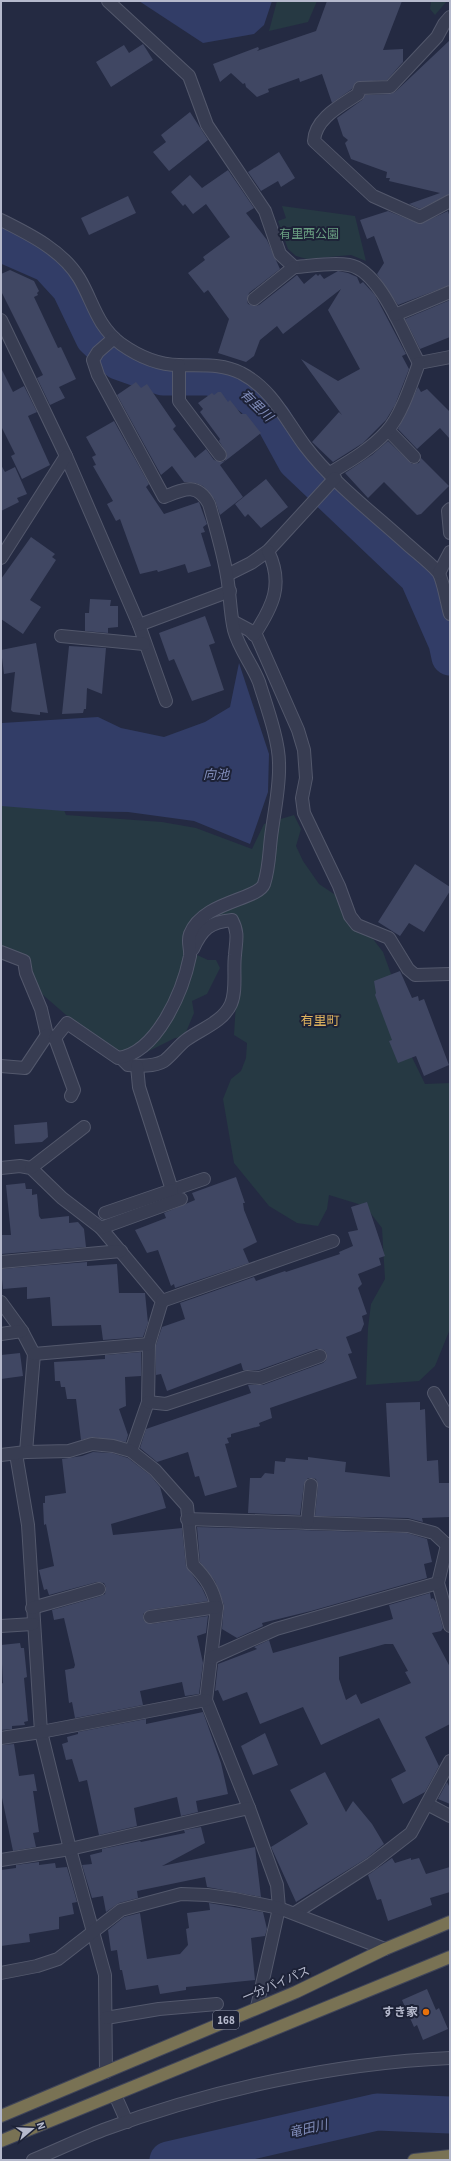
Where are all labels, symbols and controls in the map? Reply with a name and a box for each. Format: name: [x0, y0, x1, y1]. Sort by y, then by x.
park label: 有里西公園: [279, 226, 339, 243]
water label: 有里川: [236, 386, 278, 427]
water label: 向池: [203, 766, 231, 784]
district label: 有里町: [300, 1012, 340, 1030]
street label: 一分バイパス: [240, 1963, 313, 2006]
place label: すき家: [382, 2004, 418, 2021]
marker: すき家: [421, 2007, 431, 2017]
road number: 168: [213, 2011, 239, 2029]
north arrow: [12, 2109, 52, 2149]
water label: 竜田川: [287, 2115, 331, 2142]
text: N: [33, 2120, 49, 2132]

